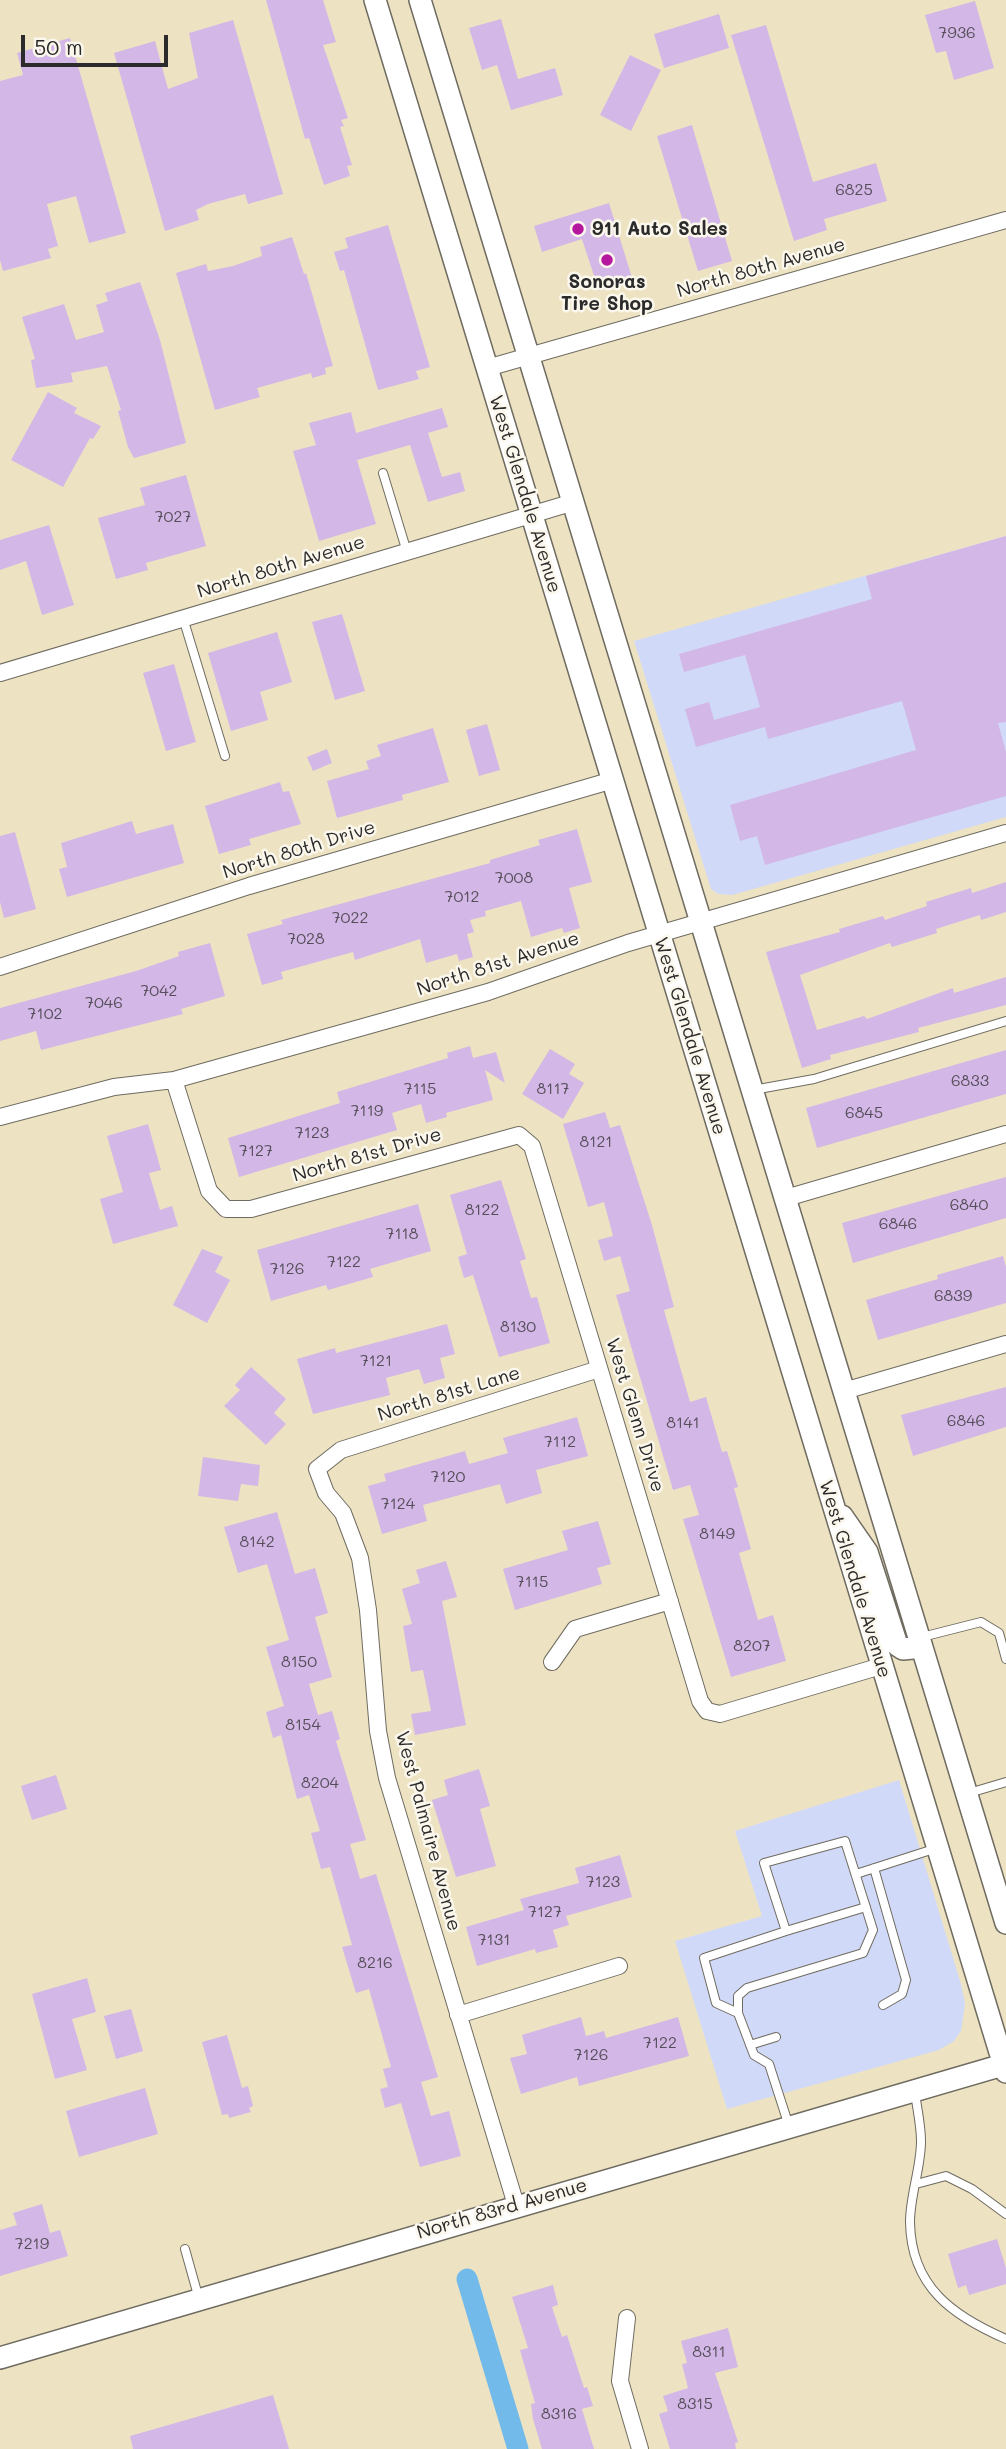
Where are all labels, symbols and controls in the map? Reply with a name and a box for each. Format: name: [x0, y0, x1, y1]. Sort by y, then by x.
scale bar: [24, 21, 172, 65]
house number: 7936: [938, 23, 976, 43]
text: 50 m: [34, 33, 83, 60]
house number: 6825: [835, 180, 873, 200]
place label: 911 Auto Sales: [592, 218, 728, 240]
marker: 911 Auto Sales: [570, 221, 586, 237]
street label: North 80th Avenue: [674, 233, 848, 303]
marker: Sonoras Tire Shop: [599, 252, 615, 268]
place label: Sonoras Tire Shop: [561, 271, 653, 315]
street label: West Glendale Avenue: [484, 392, 566, 596]
house number: 7027: [155, 507, 191, 527]
street label: North 80th Avenue: [194, 531, 368, 603]
street label: North 80th Drive: [220, 816, 378, 884]
house number: 7008: [495, 868, 533, 888]
house number: 7012: [445, 887, 479, 907]
house number: 7022: [332, 908, 368, 928]
street label: North 81st Avenue: [414, 927, 582, 1001]
house number: 7028: [287, 929, 325, 949]
street label: West Glendale Avenue: [649, 934, 731, 1138]
house number: 7042: [140, 981, 178, 1001]
house number: 7046: [85, 993, 123, 1013]
house number: 7102: [28, 1004, 62, 1024]
house number: 6833: [951, 1071, 989, 1091]
house number: 7115: [404, 1079, 436, 1099]
house number: 8117: [537, 1079, 569, 1099]
house number: 7119: [351, 1101, 383, 1121]
house number: 6845: [845, 1103, 883, 1123]
street label: North 81st Drive: [290, 1123, 444, 1187]
house number: 7123: [295, 1123, 329, 1143]
house number: 8121: [580, 1132, 612, 1152]
house number: 7127: [239, 1141, 273, 1161]
house number: 6840: [950, 1195, 988, 1215]
house number: 8122: [465, 1200, 499, 1220]
house number: 6846: [879, 1214, 917, 1234]
house number: 7118: [386, 1224, 418, 1244]
house number: 7122: [327, 1252, 361, 1272]
house number: 7126: [270, 1259, 304, 1279]
house number: 6839: [934, 1286, 972, 1306]
house number: 8130: [500, 1317, 536, 1337]
street label: West Glenn Drive: [601, 1335, 669, 1495]
house number: 7121: [360, 1351, 392, 1371]
street label: North 81st Lane: [375, 1361, 523, 1427]
house number: 6846: [947, 1411, 985, 1431]
house number: 8141: [666, 1413, 700, 1433]
house number: 7112: [544, 1432, 576, 1452]
house number: 7120: [431, 1467, 465, 1487]
street label: West Glendale Avenue: [814, 1477, 896, 1681]
house number: 7124: [381, 1494, 415, 1514]
house number: 8149: [699, 1524, 735, 1544]
house number: 8142: [239, 1532, 275, 1552]
house number: 7115: [516, 1572, 548, 1592]
house number: 8207: [733, 1636, 771, 1656]
house number: 8150: [281, 1652, 317, 1672]
house number: 8154: [285, 1715, 321, 1735]
street label: West Palmaire Avenue: [390, 1728, 466, 1934]
house number: 8204: [301, 1773, 339, 1793]
house number: 7123: [586, 1872, 620, 1892]
house number: 7127: [528, 1902, 562, 1922]
house number: 7131: [478, 1930, 510, 1950]
house number: 8216: [357, 1953, 393, 1973]
house number: 7122: [643, 2033, 677, 2053]
house number: 7126: [574, 2045, 608, 2065]
street label: North 83rd Avenue: [414, 2174, 590, 2244]
house number: 7219: [15, 2234, 49, 2254]
house number: 8311: [692, 2342, 726, 2362]
house number: 8315: [677, 2394, 713, 2414]
house number: 8316: [541, 2404, 577, 2424]

